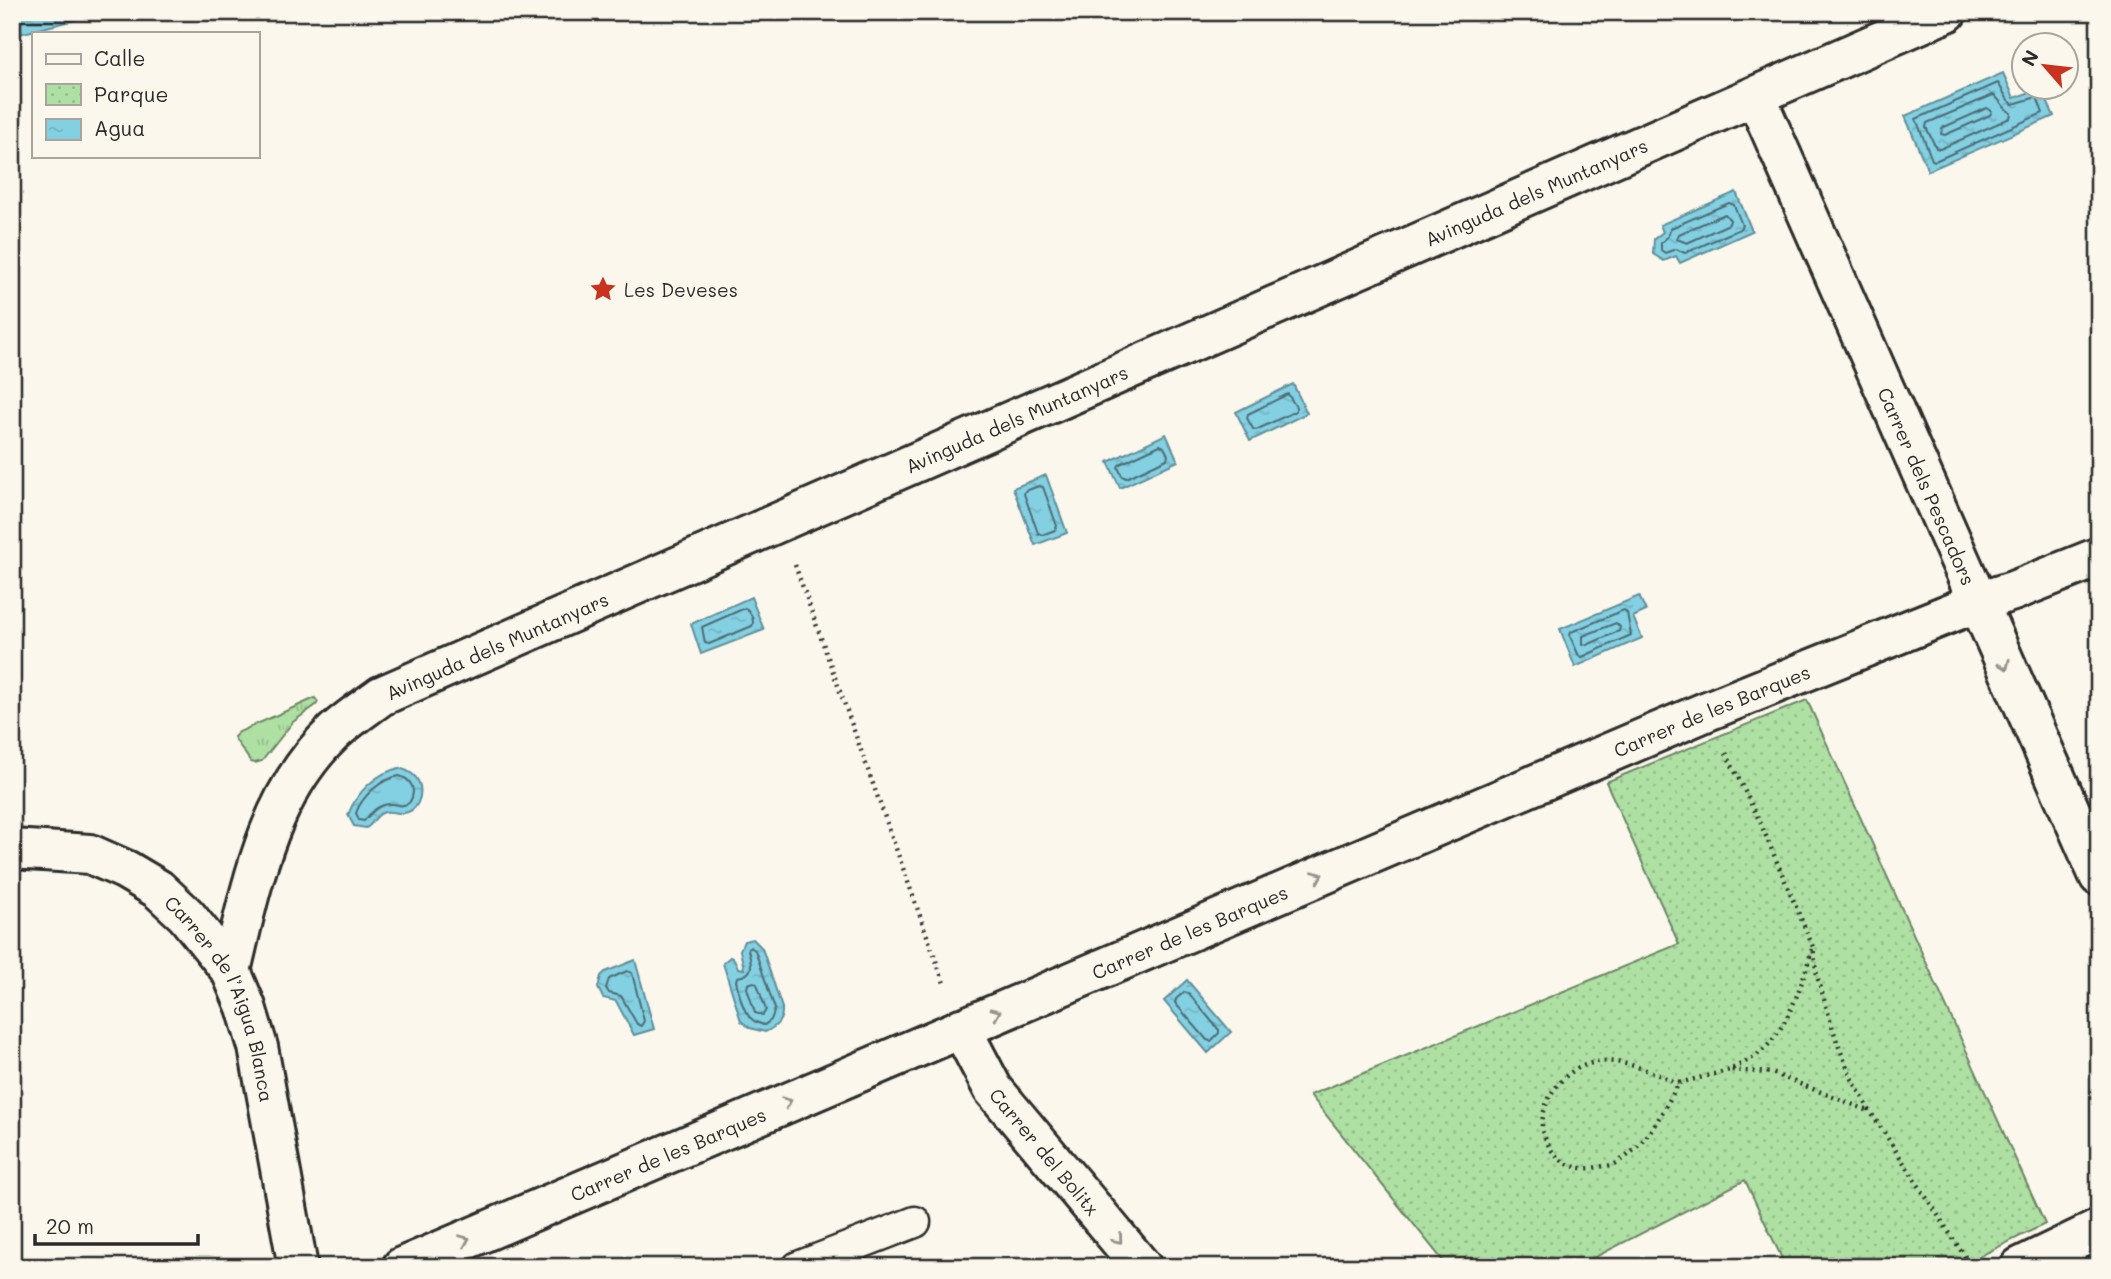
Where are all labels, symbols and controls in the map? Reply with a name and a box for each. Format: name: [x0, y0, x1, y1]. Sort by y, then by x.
legend: [32, 32, 259, 158]
north arrow: [2010, 32, 2080, 102]
text: Calle: [94, 44, 146, 71]
text: N: [2015, 46, 2044, 70]
text: Parque: [94, 80, 168, 107]
text: Agua: [94, 114, 145, 141]
street label: Avinguda dels Muntanyars: [1421, 132, 1651, 251]
place icon: Les Deveses: [588, 274, 618, 304]
place label: Les Deveses: [624, 277, 738, 302]
street label: Avinguda dels Muntanyars: [901, 359, 1132, 478]
street label: Carrer dels Pescadors: [1873, 383, 1982, 589]
street label: Avinguda dels Muntanyars: [382, 586, 612, 705]
one-way arrow: [1997, 657, 2011, 670]
street label: Carrer de les Barques: [1609, 659, 1814, 762]
one-way arrow: [1311, 870, 1324, 884]
street label: Carrer de les Barques: [1088, 879, 1291, 984]
street label: Carrer de l’Aigua Blanca: [160, 889, 280, 1104]
one-way arrow: [989, 1007, 1001, 1021]
street label: Carrer del Bolitx: [985, 1082, 1105, 1220]
one-way arrow: [780, 1096, 792, 1110]
street label: Carrer de les Barques: [566, 1101, 770, 1206]
scale bar: [35, 1202, 198, 1246]
text: 20 m: [46, 1212, 94, 1239]
one-way arrow: [1110, 1231, 1123, 1243]
one-way arrow: [458, 1234, 470, 1248]

